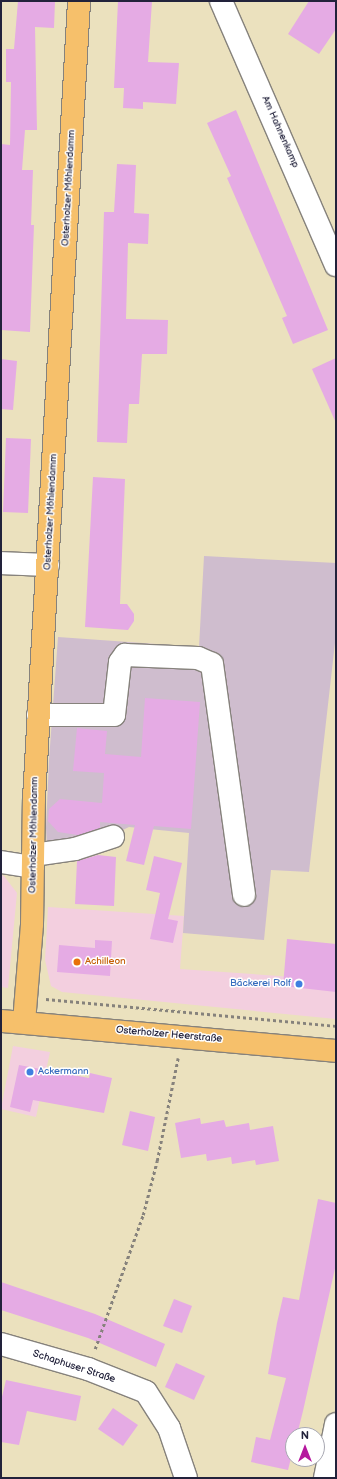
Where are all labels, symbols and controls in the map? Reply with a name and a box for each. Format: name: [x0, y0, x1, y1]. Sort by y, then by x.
street label: Am Hahnenkamp: [259, 94, 301, 170]
street label: Osterholzer Möhlendamm: [60, 129, 78, 247]
street label: Osterholzer Möhlendamm: [42, 453, 60, 571]
street label: Osterholzer Möhlendamm: [27, 777, 41, 893]
place label: Achilleon: [85, 956, 126, 968]
marker: Achilleon: [72, 957, 82, 967]
place label: Bäckerei Rolf: [230, 978, 291, 990]
marker: Bäckerei Rolf: [294, 979, 304, 989]
street label: Osterholzer Heerstraße: [115, 1024, 223, 1046]
place label: Ackermann: [38, 1066, 89, 1078]
marker: Ackermann: [25, 1067, 35, 1077]
street label: Schaphuser Straße: [31, 1348, 117, 1386]
north arrow: [285, 1427, 325, 1467]
text: N: [301, 1429, 309, 1442]

